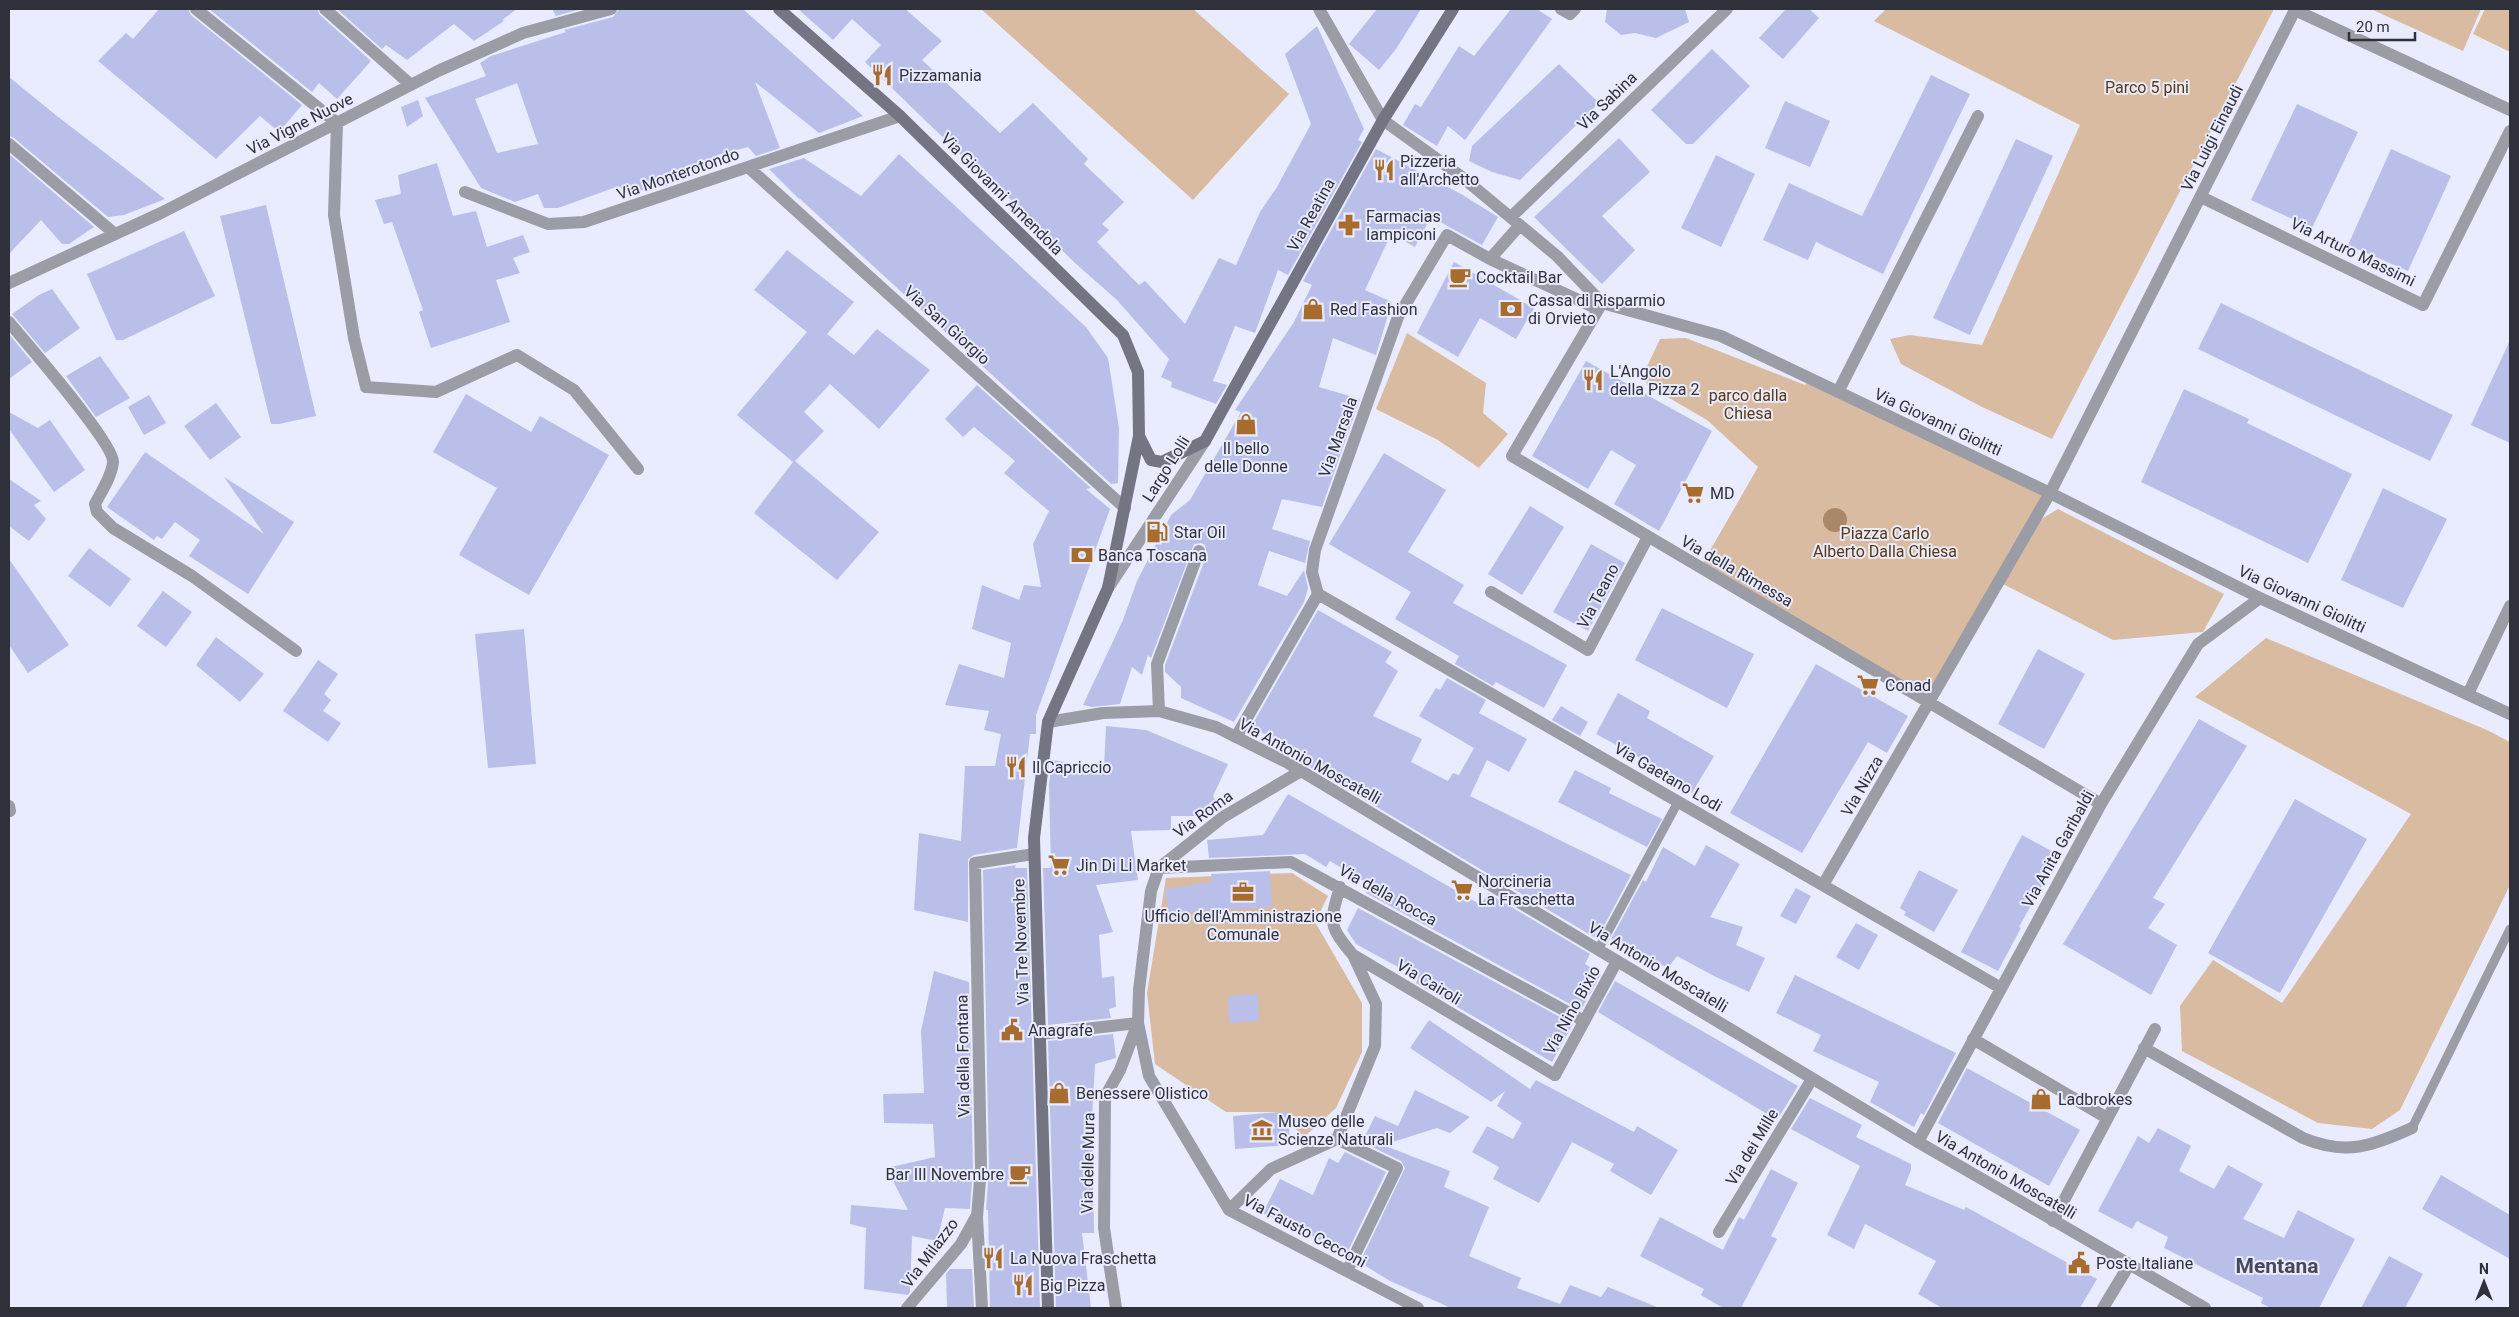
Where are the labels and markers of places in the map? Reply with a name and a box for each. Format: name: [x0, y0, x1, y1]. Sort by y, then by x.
restaurant icon: Pizzamania: [869, 62, 895, 88]
place label: Pizzamania: [899, 66, 982, 85]
place label: Pizzeria all'Archetto: [1400, 152, 1479, 189]
restaurant icon: Pizzeria all'Archetto: [1371, 157, 1397, 183]
place label: Farmacias Iampiconi: [1366, 207, 1441, 244]
pharmacy icon: Farmacias Iampiconi: [1336, 212, 1362, 238]
cafe icon: Cocktail Bar: [1447, 264, 1473, 290]
place label: Cocktail Bar: [1476, 268, 1562, 287]
place label: Cassa di Risparmio di Orvieto: [1528, 291, 1665, 328]
shop icon: Red Fashion: [1300, 296, 1326, 322]
bank icon: Cassa di Risparmio di Orvieto: [1498, 296, 1524, 322]
place label: Red Fashion: [1330, 300, 1418, 319]
place label: L'Angolo della Pizza 2: [1610, 362, 1699, 399]
restaurant icon: L'Angolo della Pizza 2: [1580, 367, 1606, 393]
shop icon: Il bello delle Donne: [1233, 411, 1259, 437]
place label: Il bello delle Donne: [1204, 439, 1288, 476]
supermarket icon: MD: [1680, 480, 1706, 506]
place label: MD: [1710, 484, 1734, 503]
fuel station icon: Star Oil: [1144, 519, 1170, 545]
place label: Star Oil: [1174, 523, 1226, 542]
bank icon: Banca Toscana: [1069, 542, 1095, 568]
place label: Banca Toscana: [1098, 546, 1207, 565]
supermarket icon: Conad: [1855, 672, 1881, 698]
place label: Conad: [1885, 676, 1931, 695]
restaurant icon: Il Capriccio: [1003, 754, 1029, 780]
place label: Il Capriccio: [1032, 758, 1111, 777]
supermarket icon: Jin Di Li Market: [1046, 852, 1072, 878]
place label: Jin Di Li Market: [1076, 856, 1186, 875]
place label: Norcineria La Fraschetta: [1478, 872, 1575, 909]
supermarket icon: Norcineria La Fraschetta: [1449, 877, 1475, 903]
office icon: Ufficio dell'Amministrazione Comunale: [1230, 879, 1256, 905]
place label: Ufficio dell'Amministrazione Comunale: [1144, 907, 1342, 944]
public building icon: Anagrafe: [999, 1017, 1025, 1043]
place label: Anagrafe: [1028, 1021, 1093, 1040]
shop icon: Benessere Olistico: [1046, 1080, 1072, 1106]
place label: Benessere Olistico: [1076, 1084, 1208, 1103]
shop icon: Ladbrokes: [2028, 1086, 2054, 1112]
place label: Ladbrokes: [2058, 1090, 2132, 1109]
place label: Museo delle Scienze Naturali: [1278, 1112, 1393, 1149]
museum icon: Museo delle Scienze Naturali: [1249, 1117, 1275, 1143]
cafe icon: Bar III Novembre: [1007, 1161, 1033, 1187]
place label: Bar III Novembre: [886, 1165, 1004, 1184]
restaurant icon: La Nuova Fraschetta: [980, 1245, 1006, 1271]
place label: La Nuova Fraschetta: [1010, 1249, 1156, 1268]
public building icon: Poste Italiane: [2066, 1250, 2092, 1276]
place label: Poste Italiane: [2096, 1254, 2193, 1273]
restaurant icon: Big Pizza: [1010, 1272, 1036, 1298]
place label: Big Pizza: [1040, 1276, 1105, 1295]

